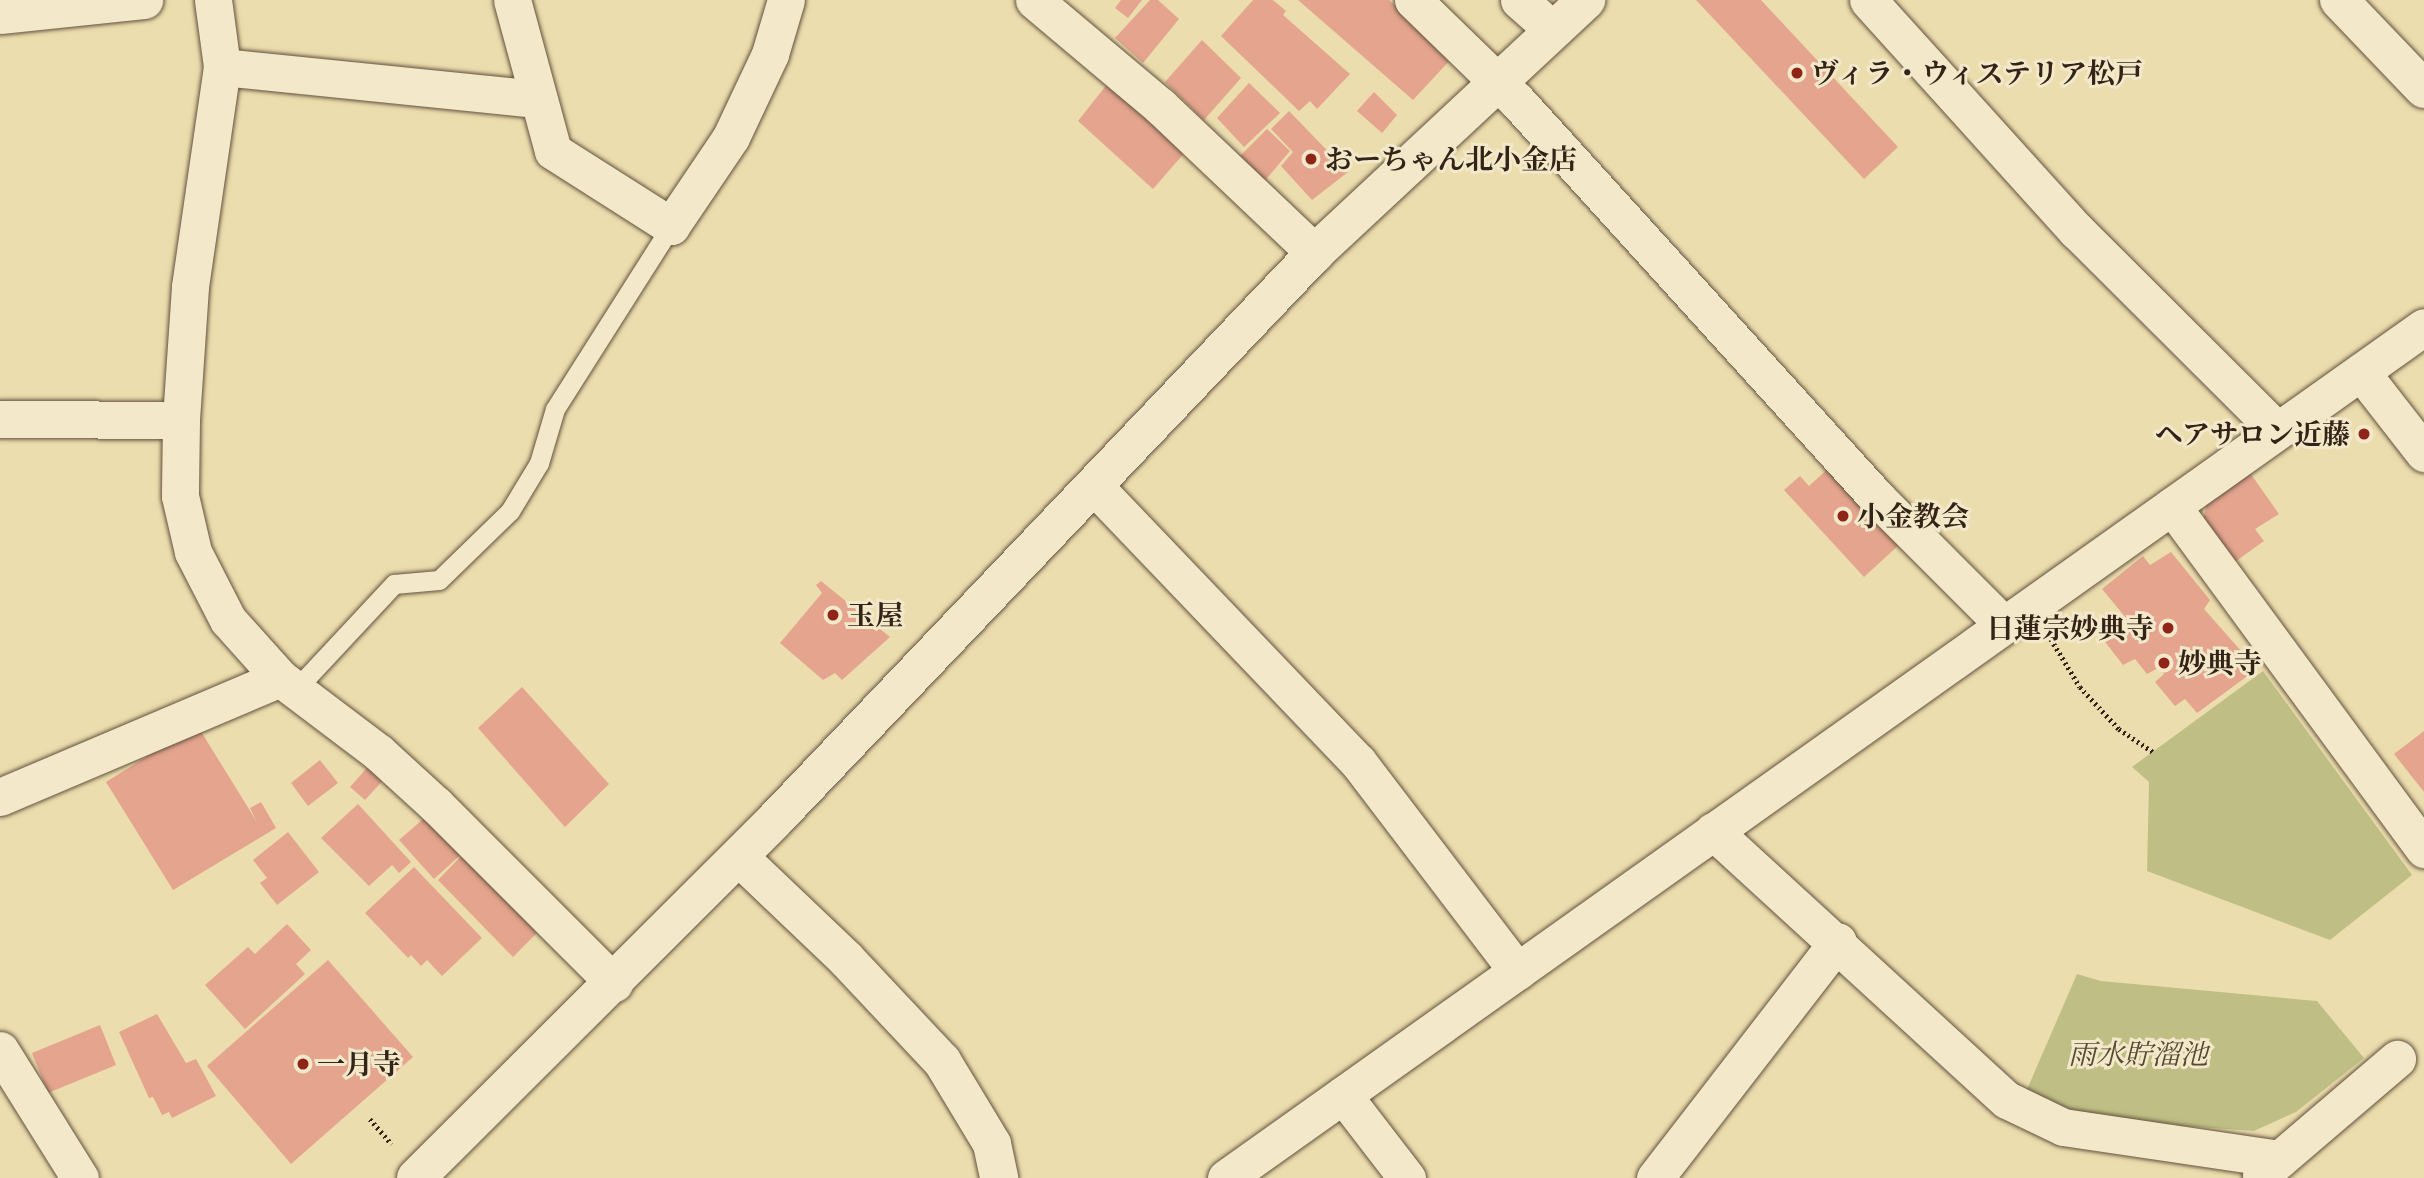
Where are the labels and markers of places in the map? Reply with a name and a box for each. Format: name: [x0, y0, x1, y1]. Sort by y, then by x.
place label: ヴィラ・ウィステリア松戸: [1811, 56, 2147, 90]
marker: ヴィラ・ウィステリア松戸: [1789, 65, 1805, 81]
place label: おーちゃん北小金店: [1325, 142, 1577, 176]
marker: おーちゃん北小金店: [1303, 151, 1319, 167]
place label: ヘアサロン近藤: [2154, 417, 2350, 451]
marker: ヘアサロン近藤: [2356, 426, 2372, 442]
place label: 小金教会: [1857, 499, 1969, 533]
marker: 小金教会: [1835, 508, 1851, 524]
place label: 玉屋: [847, 598, 903, 632]
marker: 玉屋: [825, 607, 841, 623]
place label: 日蓮宗妙典寺: [1986, 611, 2154, 645]
marker: 日蓮宗妙典寺: [2160, 620, 2176, 636]
place label: 妙典寺: [2178, 646, 2262, 680]
marker: 妙典寺: [2156, 655, 2172, 671]
place label: 一月寺: [317, 1047, 401, 1081]
marker: 一月寺: [295, 1056, 311, 1072]

